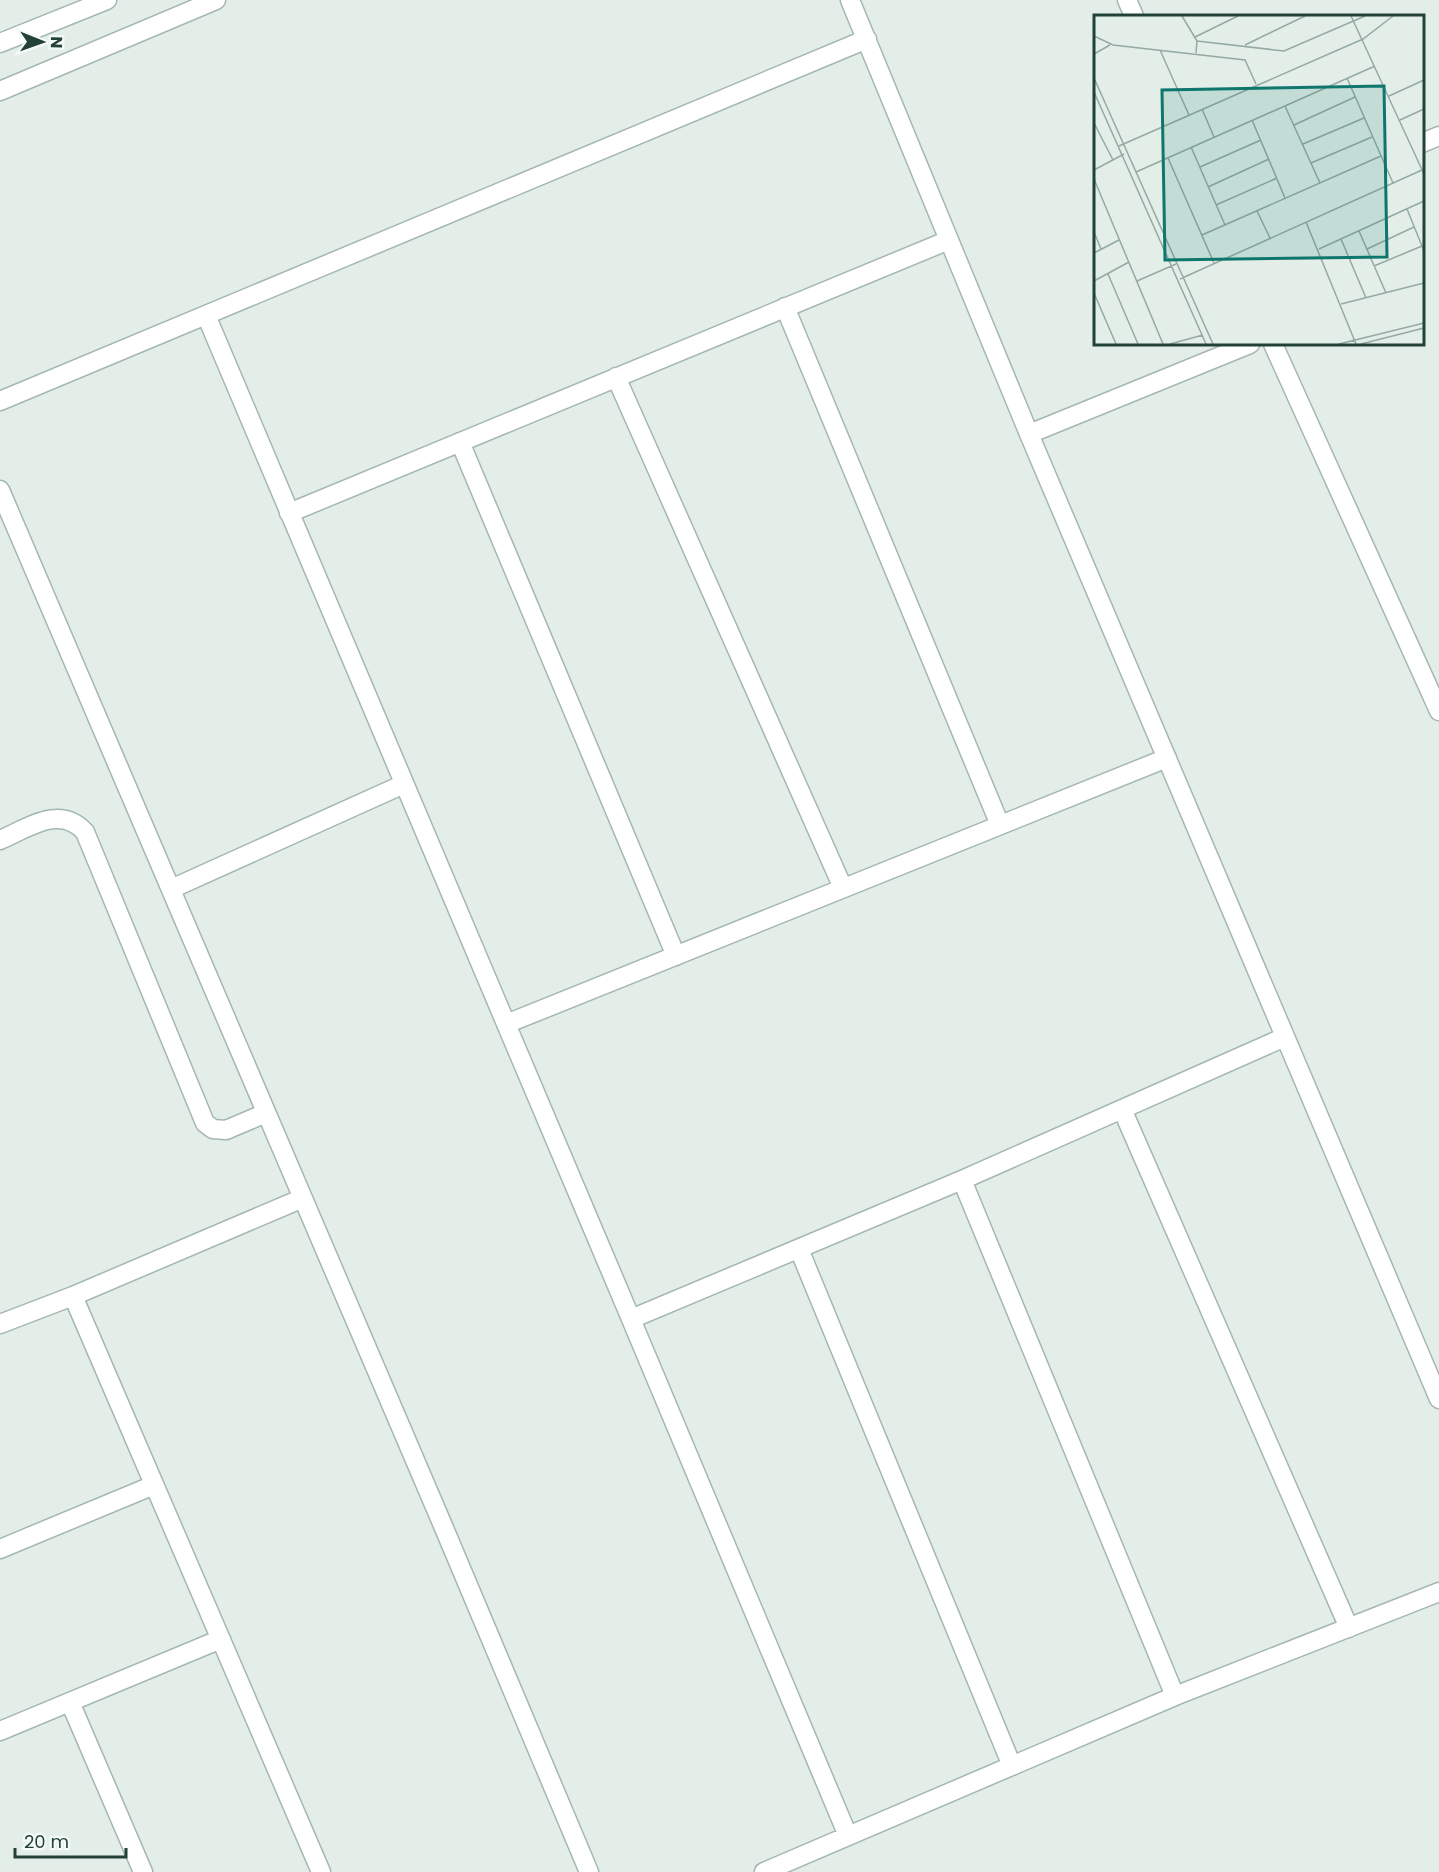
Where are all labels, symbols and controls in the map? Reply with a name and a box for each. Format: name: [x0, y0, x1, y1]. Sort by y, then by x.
north arrow: [12, 12, 72, 72]
inset map: [1094, 15, 1424, 345]
text: N: [45, 36, 68, 48]
scale bar: [15, 1821, 126, 1859]
text: 20 m: [24, 1829, 69, 1854]

